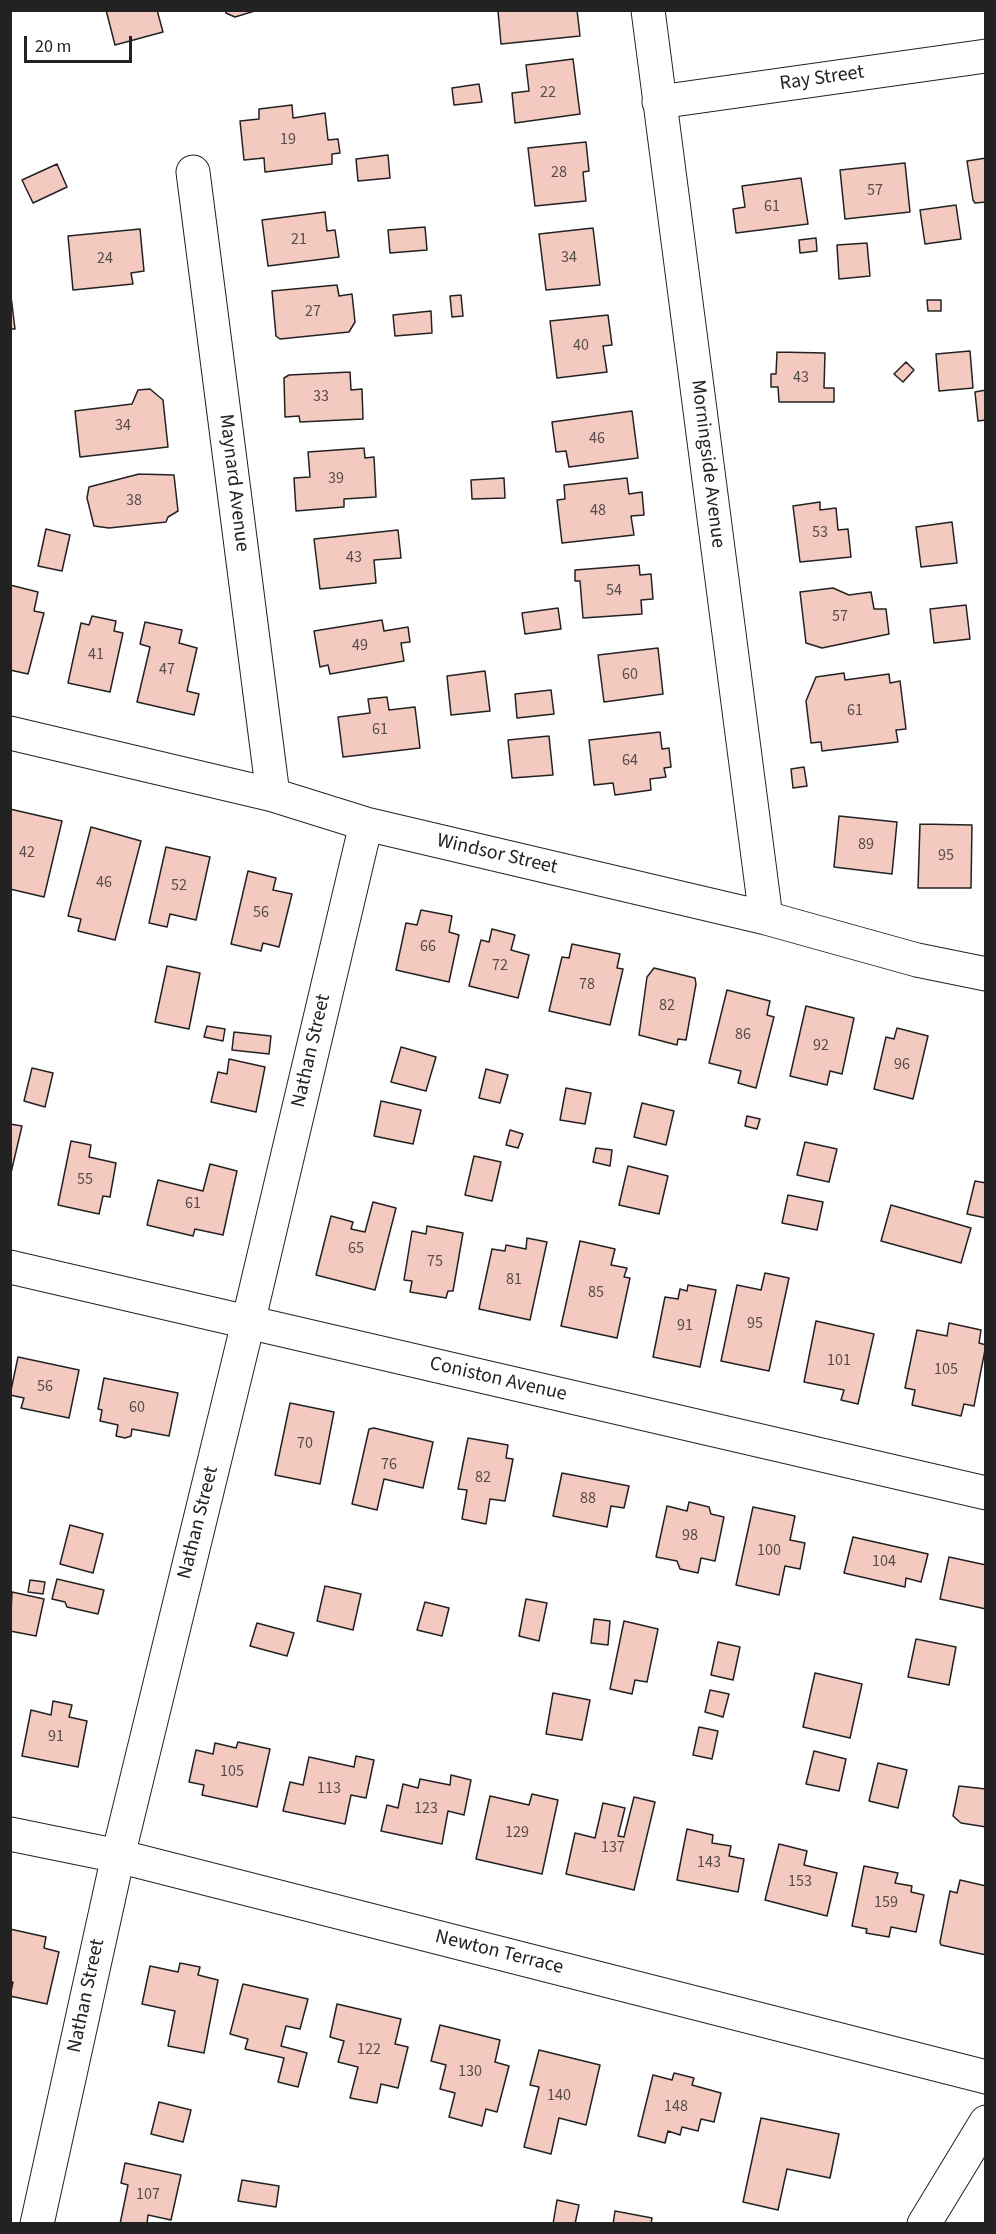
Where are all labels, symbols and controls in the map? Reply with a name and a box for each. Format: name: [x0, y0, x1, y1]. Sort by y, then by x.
scale bar: [27, 24, 135, 62]
text: 20 m: [35, 34, 71, 59]
street label: Ray Street: [778, 61, 866, 97]
house number: 22: [540, 83, 556, 103]
house number: 19: [280, 130, 296, 150]
house number: 28: [551, 163, 567, 183]
house number: 57: [867, 181, 883, 201]
house number: 61: [764, 197, 780, 217]
house number: 21: [291, 230, 307, 250]
house number: 34: [561, 248, 577, 268]
house number: 24: [97, 249, 113, 269]
house number: 27: [305, 302, 321, 322]
house number: 40: [573, 336, 589, 356]
house number: 43: [793, 368, 809, 388]
street label: Morningside Avenue: [685, 379, 729, 549]
house number: 33: [313, 387, 329, 407]
street label: Maynard Avenue: [213, 413, 253, 553]
house number: 34: [115, 416, 131, 436]
house number: 46: [589, 429, 605, 449]
house number: 39: [328, 469, 344, 489]
house number: 38: [126, 491, 142, 511]
house number: 48: [590, 501, 606, 521]
house number: 53: [812, 523, 828, 543]
house number: 43: [346, 548, 362, 568]
house number: 54: [606, 581, 622, 601]
house number: 57: [832, 607, 848, 627]
house number: 49: [352, 636, 368, 656]
house number: 41: [88, 645, 104, 665]
house number: 47: [159, 660, 175, 680]
house number: 60: [622, 665, 638, 685]
house number: 61: [847, 701, 863, 721]
house number: 61: [372, 720, 388, 740]
house number: 64: [622, 751, 638, 771]
street label: Windsor Street: [434, 829, 560, 881]
house number: 89: [858, 835, 874, 855]
house number: 42: [19, 843, 35, 863]
house number: 95: [938, 846, 954, 866]
house number: 46: [96, 873, 112, 893]
house number: 52: [171, 876, 187, 896]
house number: 56: [253, 903, 269, 923]
house number: 66: [420, 937, 436, 957]
house number: 72: [492, 956, 508, 976]
house number: 78: [579, 975, 595, 995]
street label: Nathan Street: [287, 992, 337, 1110]
house number: 82: [659, 996, 675, 1016]
house number: 86: [735, 1025, 751, 1045]
house number: 92: [813, 1036, 829, 1056]
house number: 96: [894, 1055, 910, 1075]
house number: 55: [77, 1170, 93, 1190]
house number: 61: [185, 1194, 201, 1214]
house number: 65: [348, 1239, 364, 1259]
house number: 75: [427, 1252, 443, 1272]
house number: 81: [506, 1270, 522, 1290]
house number: 85: [588, 1283, 604, 1303]
house number: 95: [747, 1314, 763, 1334]
house number: 91: [677, 1316, 693, 1336]
house number: 101: [827, 1351, 851, 1371]
street label: Coniston Avenue: [427, 1353, 569, 1407]
house number: 105: [934, 1360, 958, 1380]
house number: 56: [37, 1377, 53, 1397]
house number: 60: [129, 1398, 145, 1418]
house number: 70: [297, 1434, 313, 1454]
house number: 76: [381, 1455, 397, 1475]
street label: Nathan Street: [173, 1464, 225, 1582]
house number: 82: [475, 1468, 491, 1488]
house number: 88: [580, 1489, 596, 1509]
house number: 98: [682, 1526, 698, 1546]
house number: 100: [757, 1541, 781, 1561]
house number: 104: [872, 1552, 896, 1572]
house number: 91: [48, 1727, 64, 1747]
house number: 105: [220, 1762, 244, 1782]
house number: 113: [317, 1779, 341, 1799]
house number: 123: [414, 1799, 438, 1819]
house number: 129: [505, 1823, 529, 1843]
house number: 137: [601, 1838, 625, 1858]
house number: 143: [697, 1853, 721, 1873]
house number: 153: [788, 1872, 812, 1892]
house number: 159: [874, 1893, 898, 1913]
street label: Newton Terrace: [433, 1926, 565, 1980]
street label: Nathan Street: [63, 1937, 111, 2055]
house number: 122: [357, 2040, 381, 2060]
house number: 130: [458, 2062, 482, 2082]
house number: 140: [547, 2086, 571, 2106]
house number: 148: [664, 2097, 688, 2117]
house number: 107: [136, 2185, 160, 2205]

